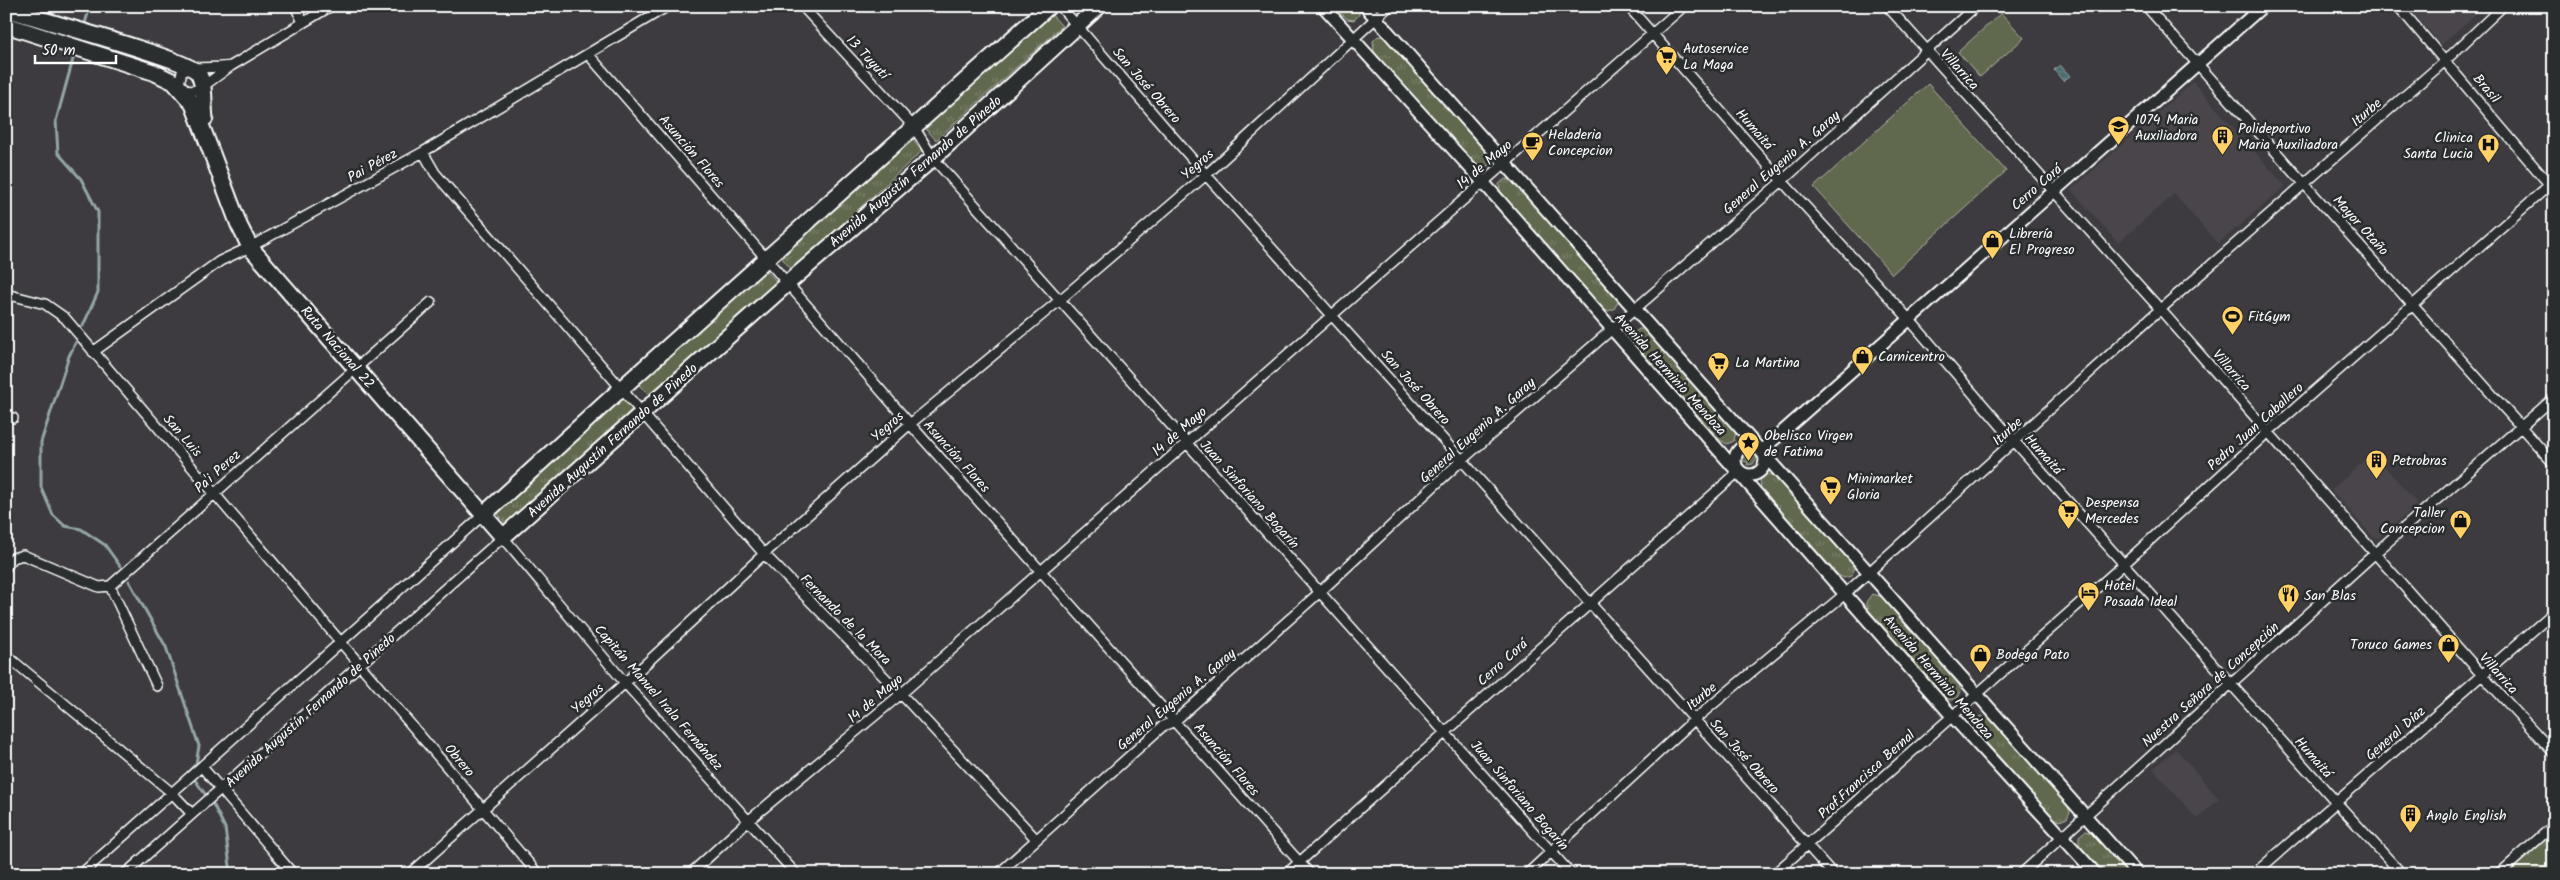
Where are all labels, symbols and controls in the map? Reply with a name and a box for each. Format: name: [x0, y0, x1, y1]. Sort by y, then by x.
street label: 13 Tuyutí: [841, 30, 896, 87]
scale bar: [35, 32, 116, 64]
place label: Autoservice La Maga: [1683, 38, 1749, 76]
text: 50 m: [42, 39, 76, 63]
street label: San José Obrero: [1107, 42, 1186, 129]
supermarket icon: Autoservice La Maga: [1655, 44, 1679, 75]
street label: Villarrica: [1934, 44, 1984, 95]
street label: Brasil: [2467, 69, 2506, 109]
street label: Avenida Augustín Fernando de Pinedo: [824, 90, 1007, 253]
street label: Iturbe: [2346, 93, 2388, 132]
street label: Humaitá: [1730, 104, 1780, 156]
street label: General Eugenio A. Garay: [1718, 105, 1846, 220]
place label: 1074 Maria Auxiliadora: [2135, 109, 2198, 147]
street label: Asunción Flores: [653, 110, 730, 193]
school or university icon: 1074 Maria Auxiliadora: [2107, 115, 2131, 146]
place label: Polideportivo Maria Auxiliadora: [2238, 118, 2338, 156]
place label: Heladeria Concepcion: [1548, 124, 1613, 162]
building icon: Polideportivo Maria Auxiliadora: [2210, 124, 2234, 155]
place label: Clinica Santa Lucia: [2403, 127, 2473, 165]
cafe icon: Heladeria Concepcion: [1520, 130, 1544, 161]
hospital icon: Clinica Santa Lucia: [2477, 133, 2501, 164]
street label: 14 de Mayo: [1452, 135, 1517, 195]
street label: Pai Pérez: [344, 143, 401, 189]
street label: Yegros: [1176, 144, 1219, 186]
street label: Cerro Corá: [2006, 158, 2068, 216]
street label: Mayor Otaño: [2327, 190, 2394, 261]
place label: Librería El Progreso: [2009, 223, 2075, 261]
shop icon: Librería El Progreso: [1981, 229, 2005, 260]
street label: Ruta Nacional 22: [295, 301, 380, 394]
sports icon: FitGym: [2220, 304, 2244, 335]
place label: FitGym: [2248, 306, 2290, 328]
street label: Avenida Herminio Mendoza: [1609, 308, 1732, 441]
shop icon: Carnicentro: [1850, 344, 1874, 375]
street label: San José Obrero: [1375, 345, 1455, 431]
street label: Villarrica: [2207, 345, 2256, 397]
place label: Carnicentro: [1878, 346, 1945, 368]
supermarket icon: La Martina: [1707, 350, 1731, 381]
place label: La Martina: [1735, 352, 1800, 374]
street label: Avenida Augustín Fernando de Pinedo: [523, 358, 703, 523]
street label: General Eugenio A. Garay: [1415, 372, 1541, 489]
street label: Pedro Juan Caballero: [2202, 377, 2309, 476]
street label: 14 de Mayo: [1147, 401, 1212, 462]
street label: Yegros: [866, 406, 909, 448]
street label: San Luis: [157, 409, 207, 462]
street label: Iturbe: [1987, 411, 2028, 452]
street label: Asunción Flores: [917, 415, 995, 498]
place label: Obelisco Virgen de Fatima: [1764, 425, 1853, 463]
street label: Humaitá: [2019, 429, 2069, 481]
place icon: Obelisco Virgen de Fatima: [1736, 431, 1760, 462]
street label: Juan Sinforiano Bogarín: [1194, 435, 1304, 554]
street label: Pa'i Perez: [189, 445, 246, 499]
building icon: Petrobras: [2364, 448, 2388, 479]
place label: Petrobras: [2392, 450, 2447, 472]
place label: Minimarket Gloria: [1847, 468, 1913, 506]
supermarket icon: Minimarket Gloria: [1819, 474, 1843, 505]
place label: Despensa Mercedes: [2085, 492, 2139, 530]
supermarket icon: Despensa Mercedes: [2057, 498, 2081, 529]
place label: Taller Concepcion: [2380, 502, 2446, 540]
shop icon: Taller Concepcion: [2449, 508, 2473, 539]
street label: Fernando de la Mora: [794, 569, 896, 671]
place label: Hotel Posada Ideal: [2104, 575, 2178, 613]
hotel icon: Hotel Posada Ideal: [2076, 581, 2100, 612]
restaurant icon: San Blas: [2276, 583, 2300, 614]
place label: San Blas: [2304, 585, 2356, 607]
street label: Avenida Herminio Mendoza: [1878, 610, 1999, 745]
street label: Nuestra Señora de Concepción: [2137, 617, 2284, 753]
street label: Capitán Manuel Irala Fernández: [588, 620, 728, 776]
street label: Avenida Augustín Fernando de Pinedo: [221, 628, 401, 793]
shop icon: Toruco Games: [2436, 632, 2460, 663]
street label: Cerro Corá: [1472, 633, 1534, 692]
place label: Toruco Games: [2350, 634, 2432, 656]
shop icon: Bodega Pato: [1968, 642, 1992, 673]
street label: General Eugenio A. Garay: [1112, 643, 1241, 756]
place label: Bodega Pato: [1996, 644, 2069, 666]
street label: Villarrica: [2473, 648, 2523, 699]
street label: 14 de Mayo: [843, 669, 908, 729]
street label: Iturbe: [1681, 677, 1723, 716]
street label: Yegros: [566, 678, 609, 720]
street label: General Díaz: [2361, 701, 2431, 766]
street label: San José Obrero: [1704, 714, 1784, 800]
street label: Asunción Flores: [1188, 718, 1265, 801]
street label: Prof.Francisca Bernal: [1813, 725, 1921, 825]
street label: Humaitá: [2289, 732, 2339, 784]
street label: Juan Sinforiano Bogarín: [1465, 735, 1574, 856]
street label: Obrero: [439, 739, 480, 782]
building icon: Anglo English: [2398, 803, 2422, 834]
place label: Anglo English: [2426, 805, 2507, 827]

